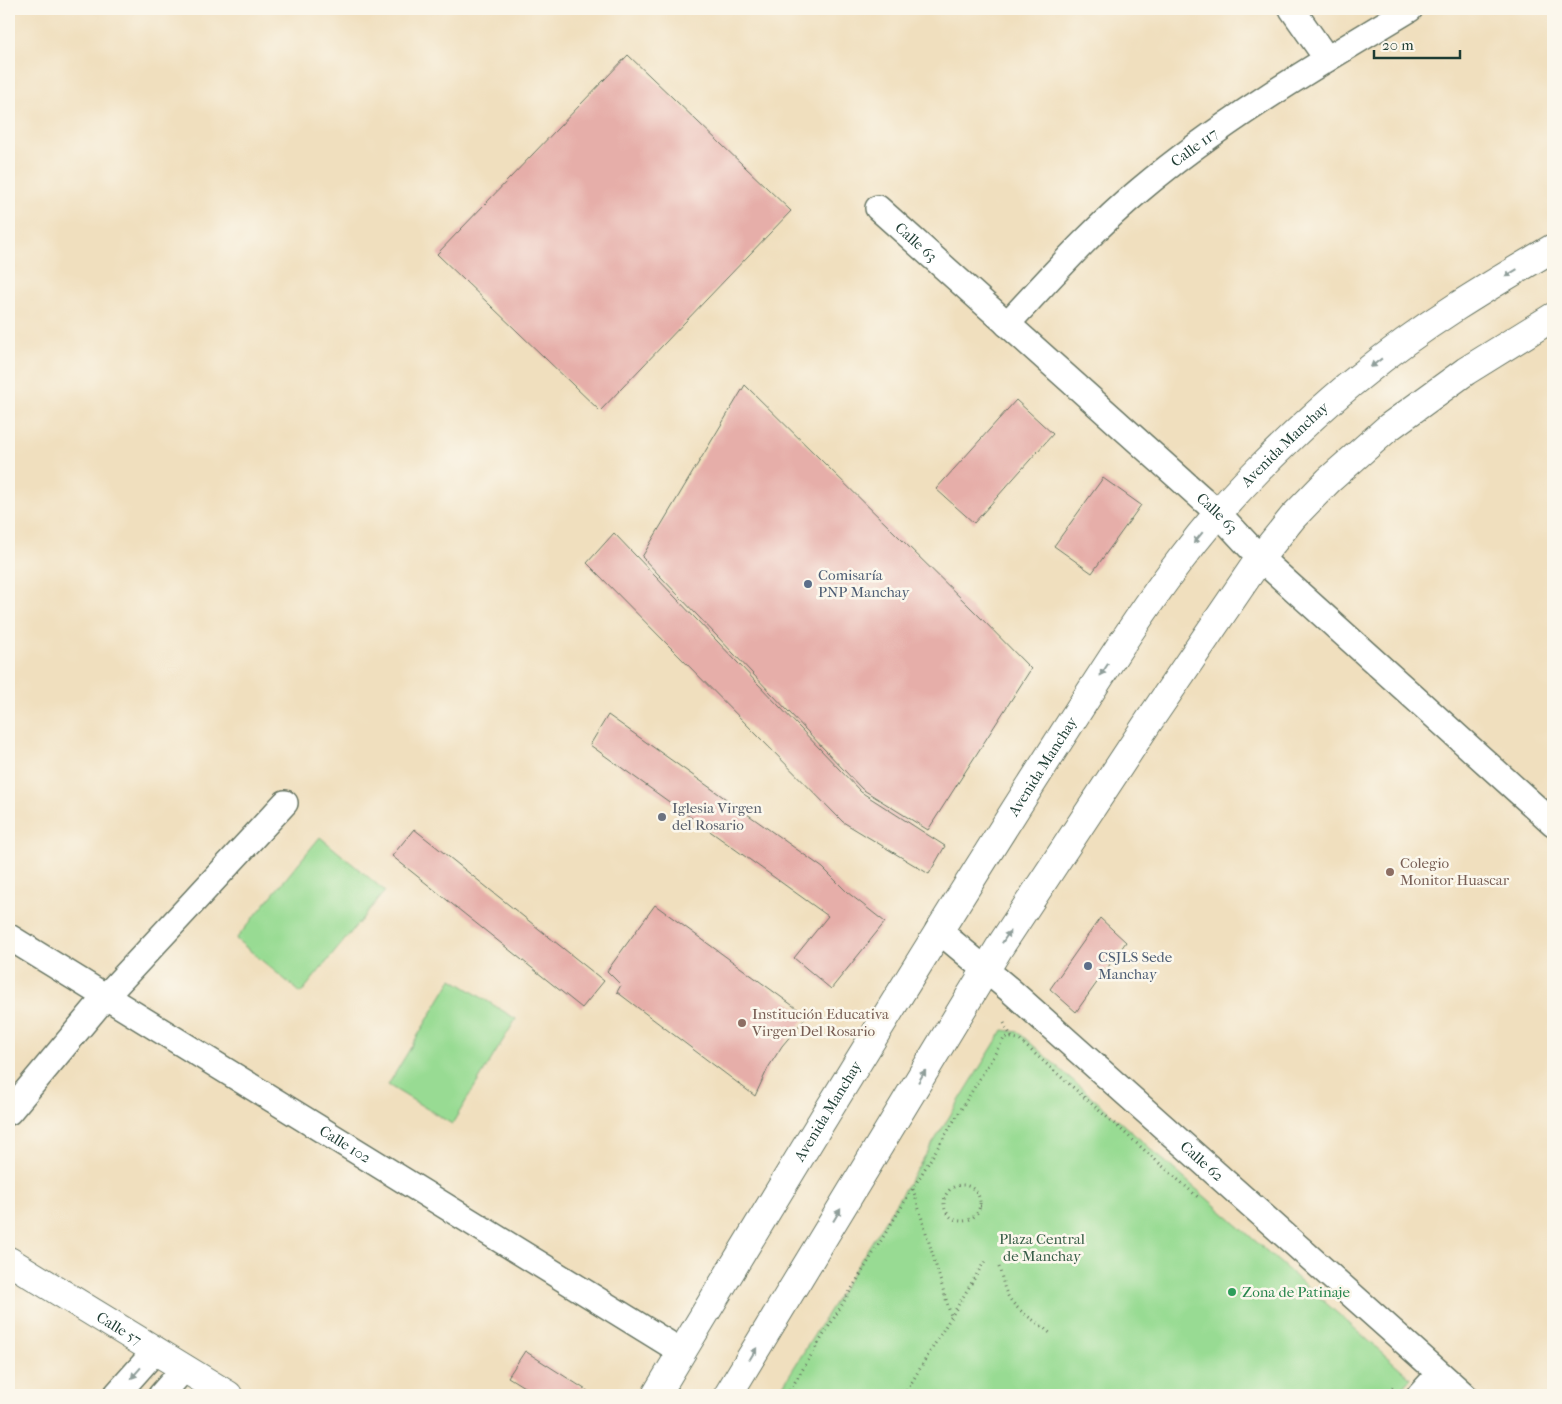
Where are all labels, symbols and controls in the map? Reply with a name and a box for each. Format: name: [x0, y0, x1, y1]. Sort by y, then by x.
scale bar: [1374, 28, 1461, 60]
text: 20 m: [1382, 36, 1414, 54]
street label: Calle 117: [1167, 124, 1221, 171]
street label: Calle 63: [891, 219, 941, 266]
one-way arrow: [1505, 268, 1518, 277]
one-way arrow: [1369, 358, 1383, 368]
street label: Avenida Manchay: [1237, 398, 1333, 492]
street label: Calle 63: [1193, 489, 1241, 537]
one-way arrow: [1193, 531, 1203, 544]
place label: Comisaría PNP Manchay: [818, 566, 911, 601]
marker: Comisaría PNP Manchay: [802, 578, 814, 590]
one-way arrow: [1100, 664, 1109, 677]
street label: Avenida Manchay: [1004, 712, 1082, 820]
place label: Iglesia Virgen del Rosario: [672, 799, 762, 834]
marker: Iglesia Virgen del Rosario: [656, 811, 668, 823]
place label: Colegio Monitor Huascar: [1400, 854, 1510, 889]
marker: Colegio Monitor Huascar: [1384, 866, 1396, 878]
one-way arrow: [1001, 930, 1011, 944]
place label: CSJLS Sede Manchay: [1098, 948, 1173, 983]
marker: CSJLS Sede Manchay: [1082, 960, 1094, 972]
place label: Institución Educativa Virgen Del Rosario: [751, 1005, 890, 1040]
marker: Institución Educativa Virgen Del Rosario: [736, 1017, 748, 1029]
street label: Avenida Manchay: [790, 1057, 866, 1165]
one-way arrow: [917, 1069, 926, 1082]
street label: Calle 102: [316, 1122, 375, 1167]
street label: Calle 62: [1177, 1137, 1227, 1185]
one-way arrow: [833, 1208, 842, 1221]
park label: Plaza Central de Manchay: [999, 1230, 1085, 1265]
place label: Zona de Patinaje: [1242, 1283, 1350, 1301]
marker: Zona de Patinaje: [1226, 1286, 1238, 1298]
street label: Calle 57: [93, 1308, 145, 1349]
one-way arrow: [749, 1347, 758, 1360]
one-way arrow: [131, 1366, 142, 1379]

